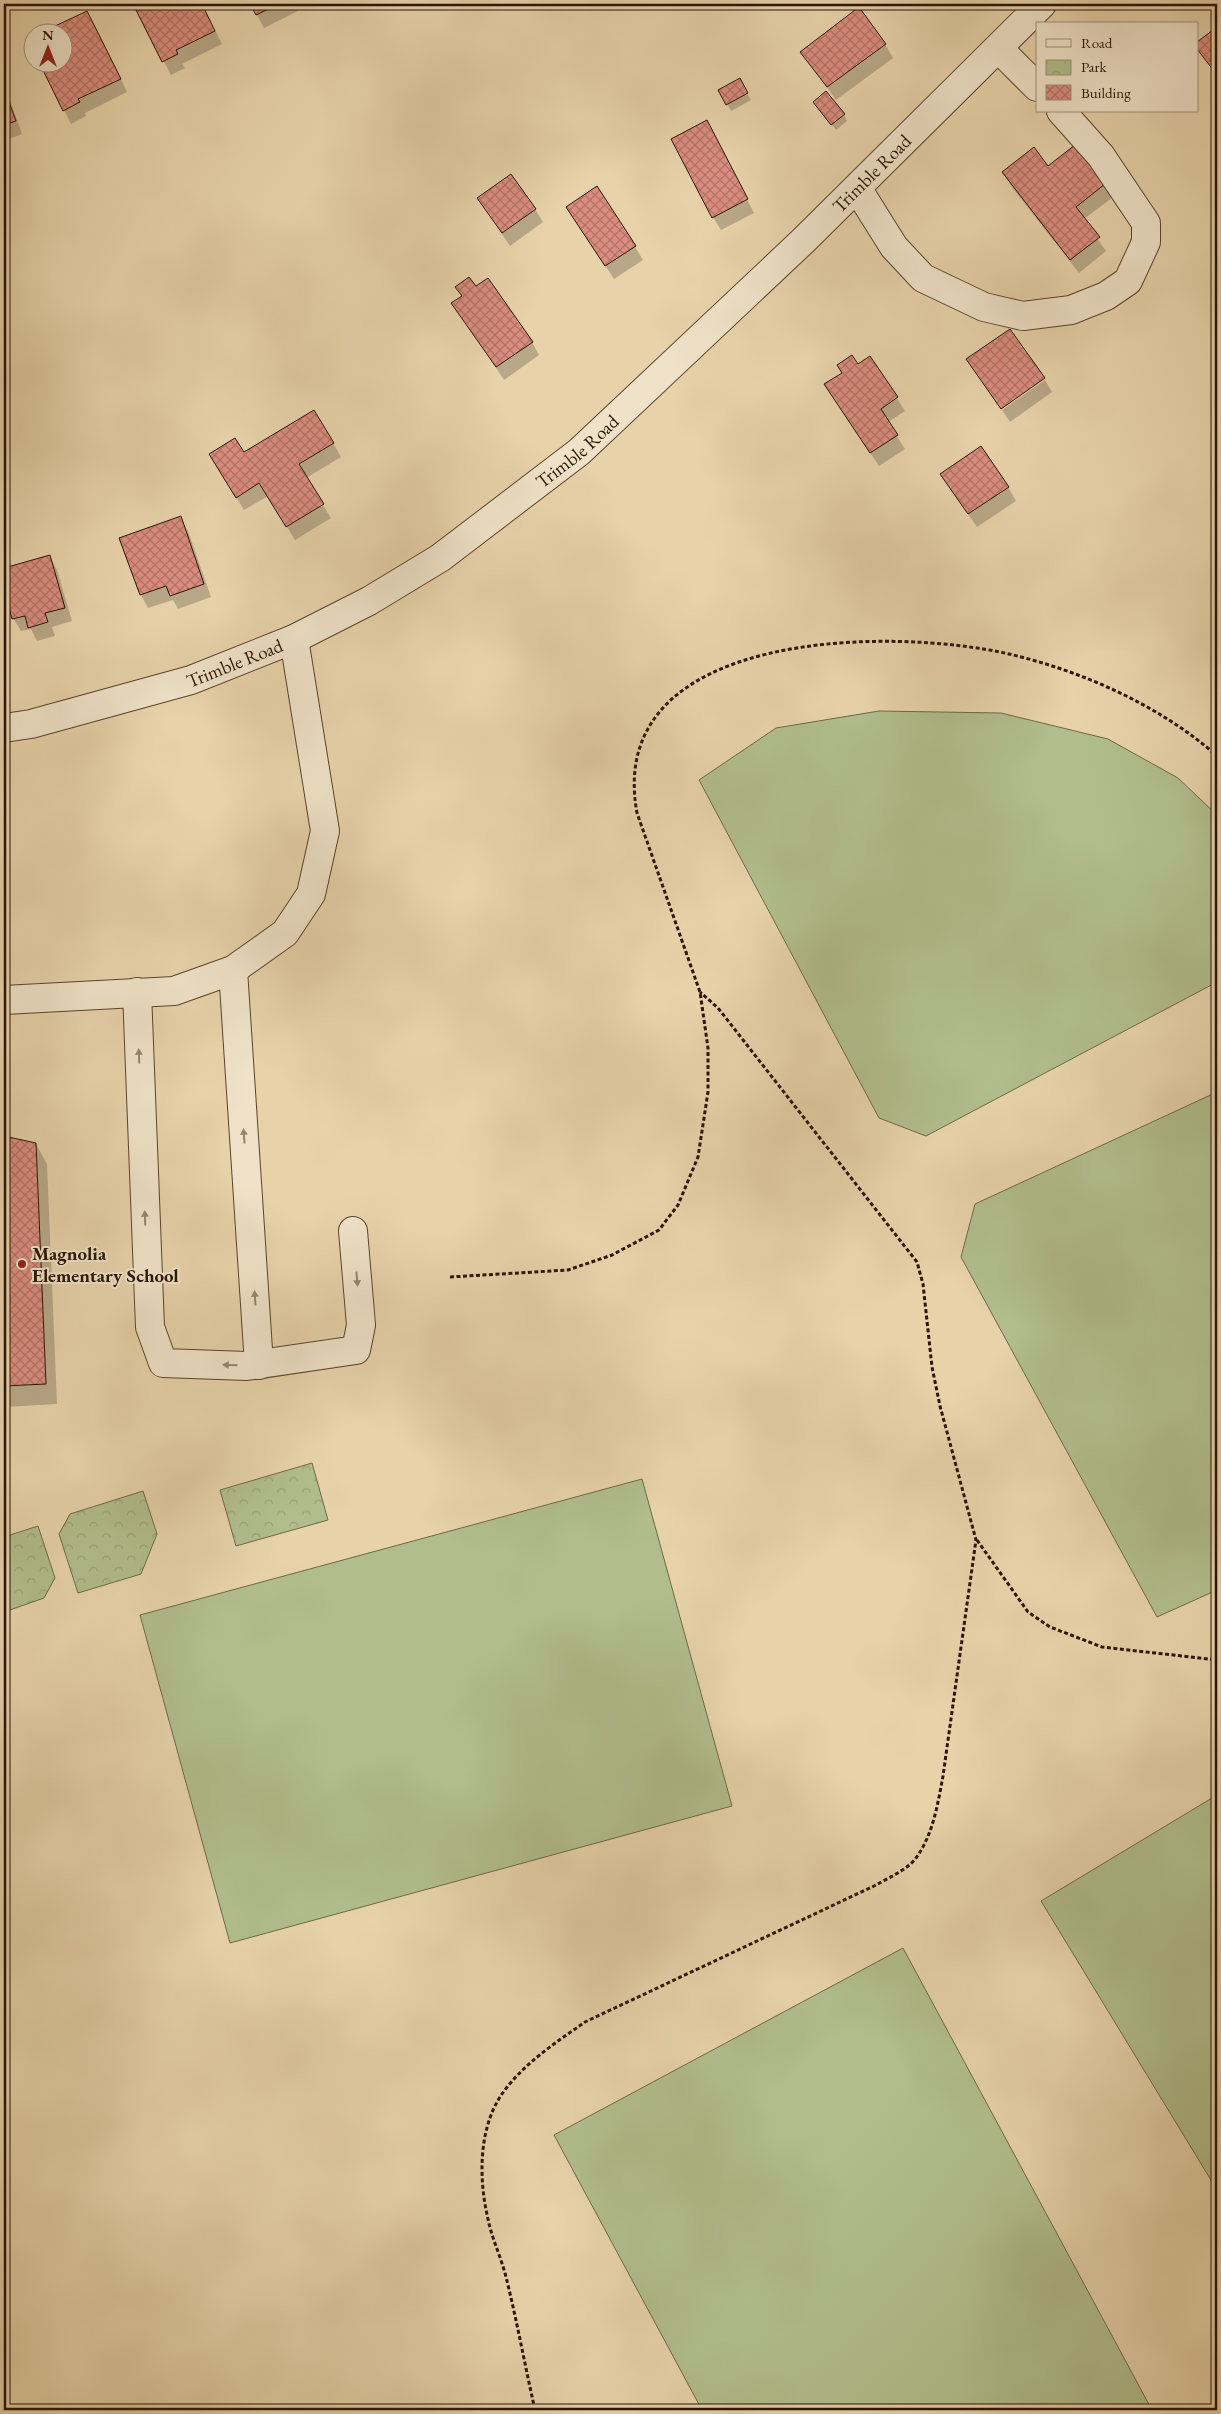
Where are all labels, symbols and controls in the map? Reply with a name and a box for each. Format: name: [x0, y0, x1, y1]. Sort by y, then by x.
north arrow: [22, 22, 72, 72]
legend: [1036, 22, 1198, 112]
text: N: [42, 26, 54, 44]
text: Road: [1081, 33, 1113, 52]
text: Park: [1081, 57, 1108, 76]
text: Building: [1081, 83, 1131, 102]
street label: Trimble Road: [827, 129, 917, 218]
street label: Trimble Road: [530, 409, 625, 494]
street label: Trimble Road: [183, 633, 287, 694]
one-way arrow: [135, 1047, 143, 1063]
one-way arrow: [239, 1128, 247, 1144]
one-way arrow: [141, 1210, 149, 1226]
place label: Magnolia Elementary School: [32, 1241, 179, 1288]
marker: Magnolia Elementary School: [16, 1258, 28, 1270]
one-way arrow: [353, 1272, 361, 1288]
one-way arrow: [250, 1290, 258, 1306]
one-way arrow: [222, 1361, 238, 1369]

